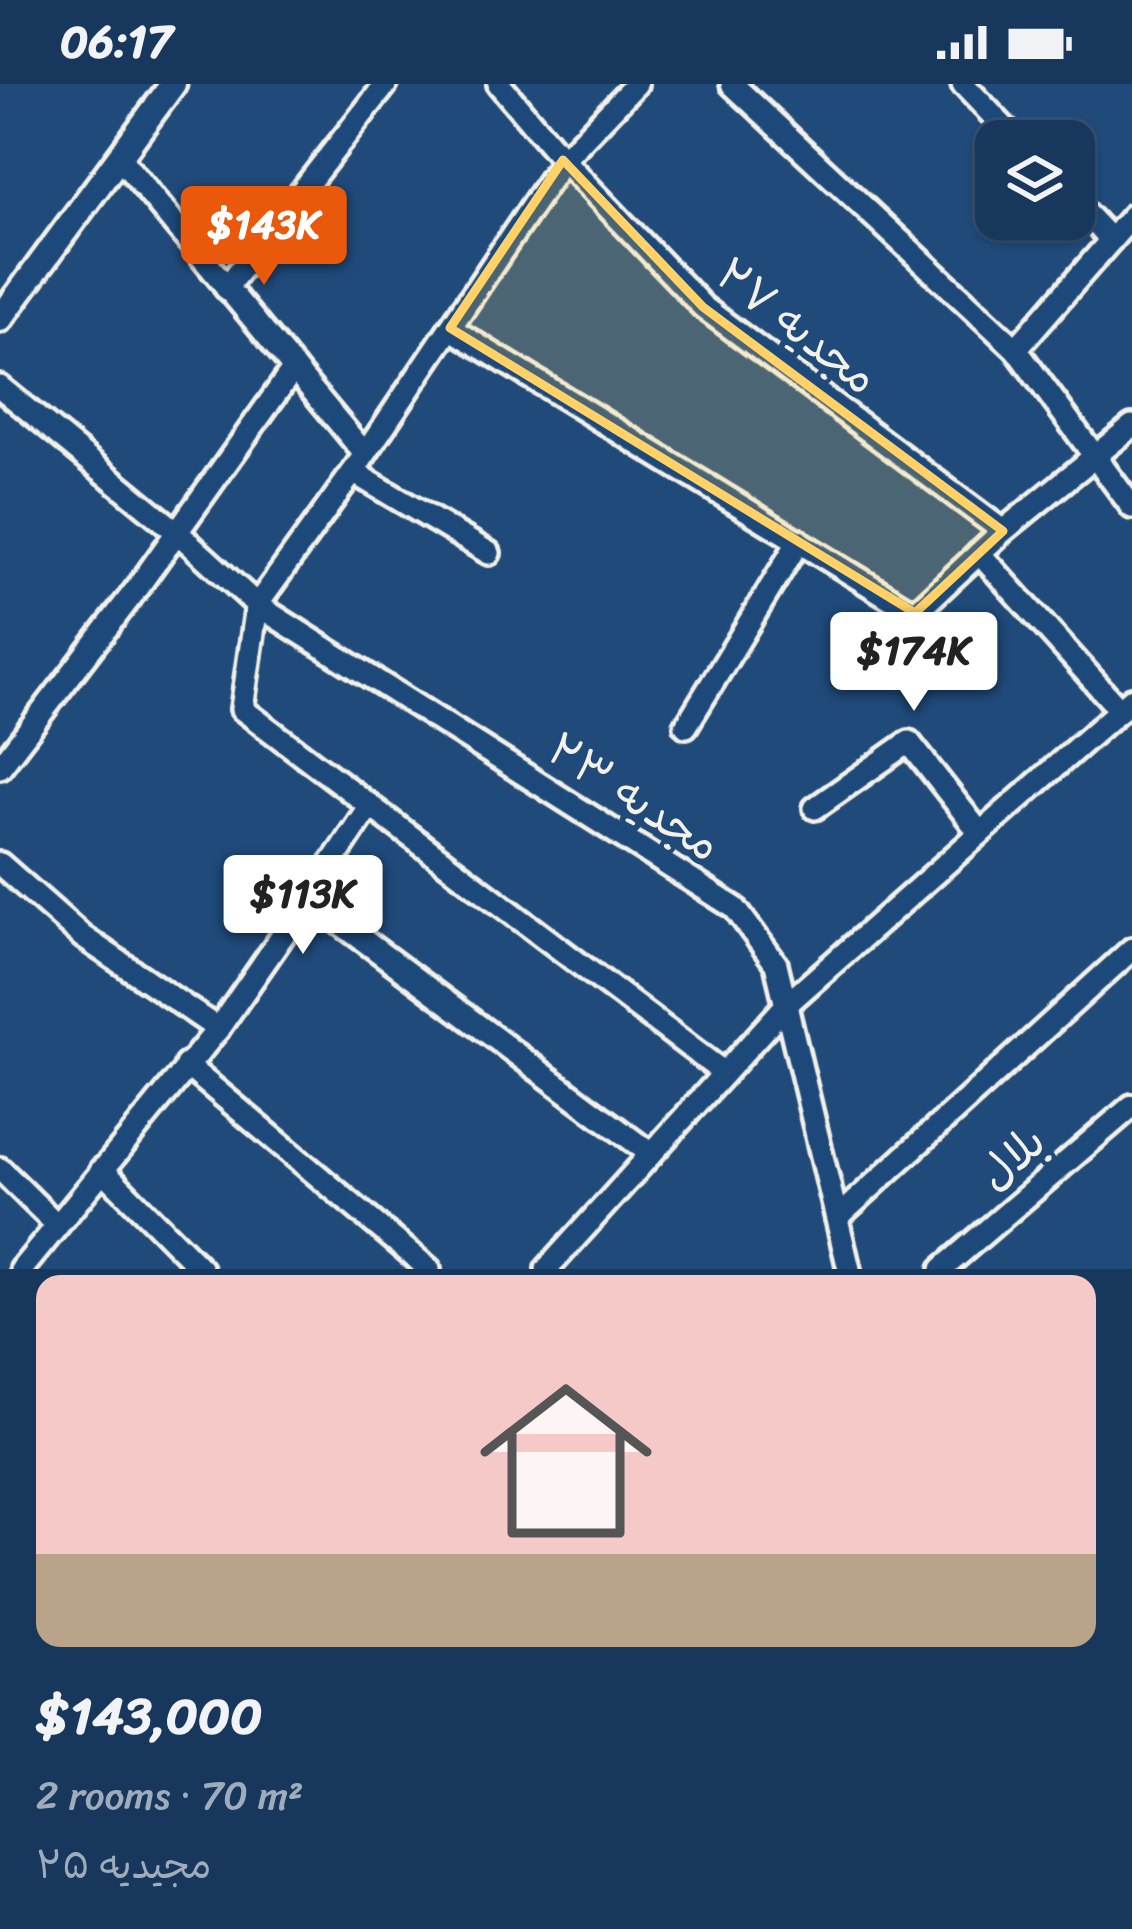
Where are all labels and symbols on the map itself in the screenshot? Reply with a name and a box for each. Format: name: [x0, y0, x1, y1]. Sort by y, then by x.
pin: $143K: [180, 186, 348, 288]
street label: مجدیه ۲۷: [698, 236, 896, 416]
pin: $174K: [830, 612, 998, 714]
street label: مجدیه ۲۳: [531, 710, 737, 884]
pin: $113K: [219, 855, 387, 957]
street label: بلال: [959, 1104, 1065, 1212]

